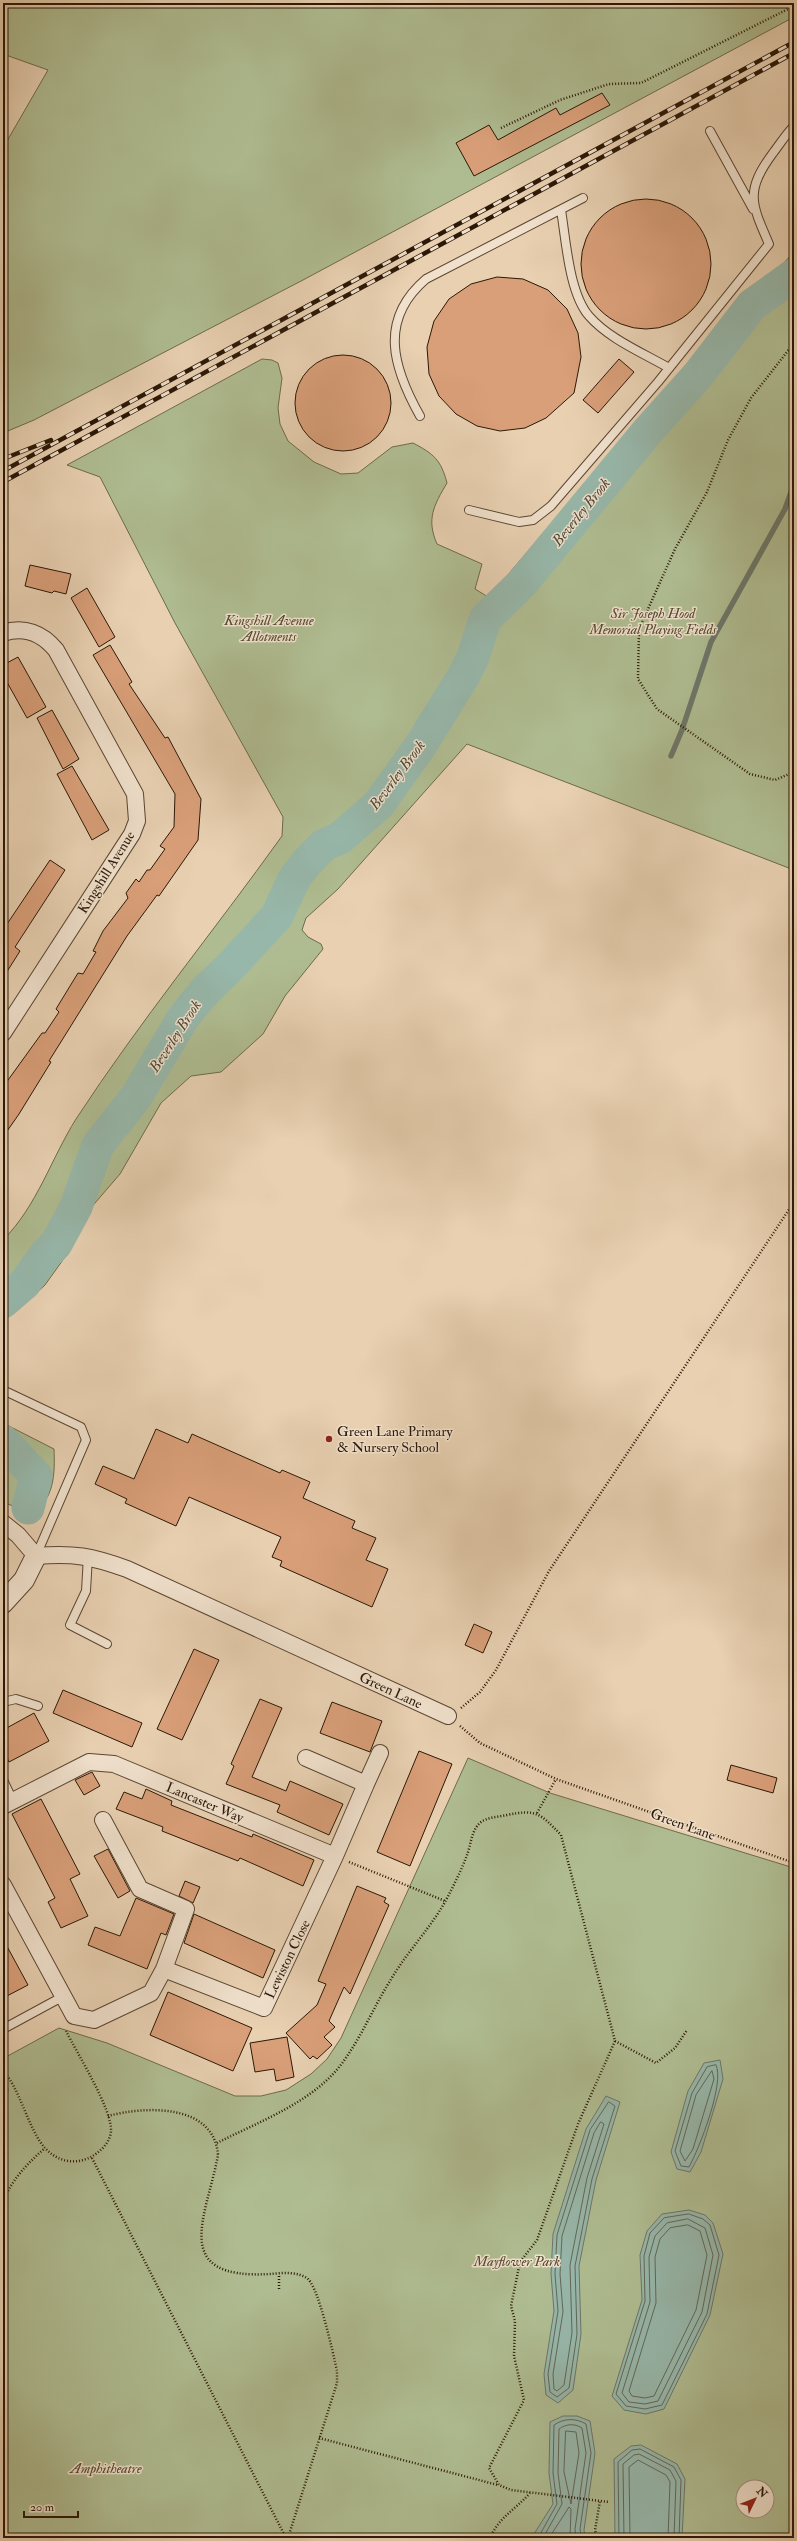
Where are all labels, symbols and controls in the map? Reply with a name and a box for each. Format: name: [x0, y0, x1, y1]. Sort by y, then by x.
water label: Beverley Brook: [548, 474, 615, 551]
park label: Sir Joseph Hood Memorial Playing Fields: [589, 605, 718, 638]
park label: Kingshill Avenue Allotments: [223, 612, 314, 645]
water label: Beverley Brook: [364, 737, 430, 815]
street label: Kingshill Avenue: [74, 828, 139, 917]
water label: Beverley Brook: [145, 997, 206, 1077]
place label: Green Lane Primary & Nursery School: [337, 1423, 454, 1457]
marker: Green Lane Primary & Nursery School: [324, 1434, 334, 1444]
street label: Green Lane: [356, 1668, 425, 1713]
street label: Lancaster Way: [163, 1778, 247, 1828]
street label: Green Lane: [648, 1805, 718, 1844]
street label: Lewiston Close: [261, 1917, 314, 2001]
park label: Mayflower Park: [473, 2253, 560, 2270]
park label: Amphitheatre: [68, 2460, 142, 2477]
north arrow: [735, 2479, 775, 2519]
text: N: [753, 2484, 771, 2501]
scale bar: [24, 2493, 78, 2519]
text: 20 m: [30, 2500, 55, 2515]

